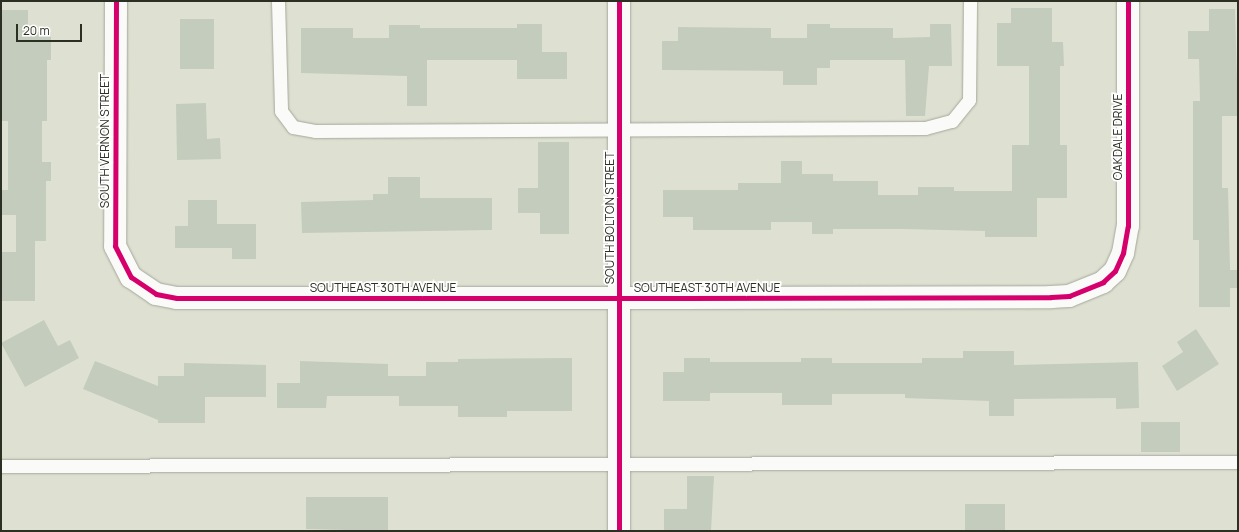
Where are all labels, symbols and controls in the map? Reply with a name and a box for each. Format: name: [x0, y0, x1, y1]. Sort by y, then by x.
scale bar: [18, 16, 84, 42]
text: 20 m: [23, 22, 50, 39]
street label: SOUTH VERNON STREET: [98, 74, 112, 208]
street label: OAKDALE DRIVE: [1111, 94, 1125, 180]
street label: SOUTH BOLTON STREET: [603, 152, 617, 284]
street label: SOUTHEAST 30TH AVENUE: [309, 281, 457, 295]
street label: SOUTHEAST 30TH AVENUE: [633, 281, 781, 295]

